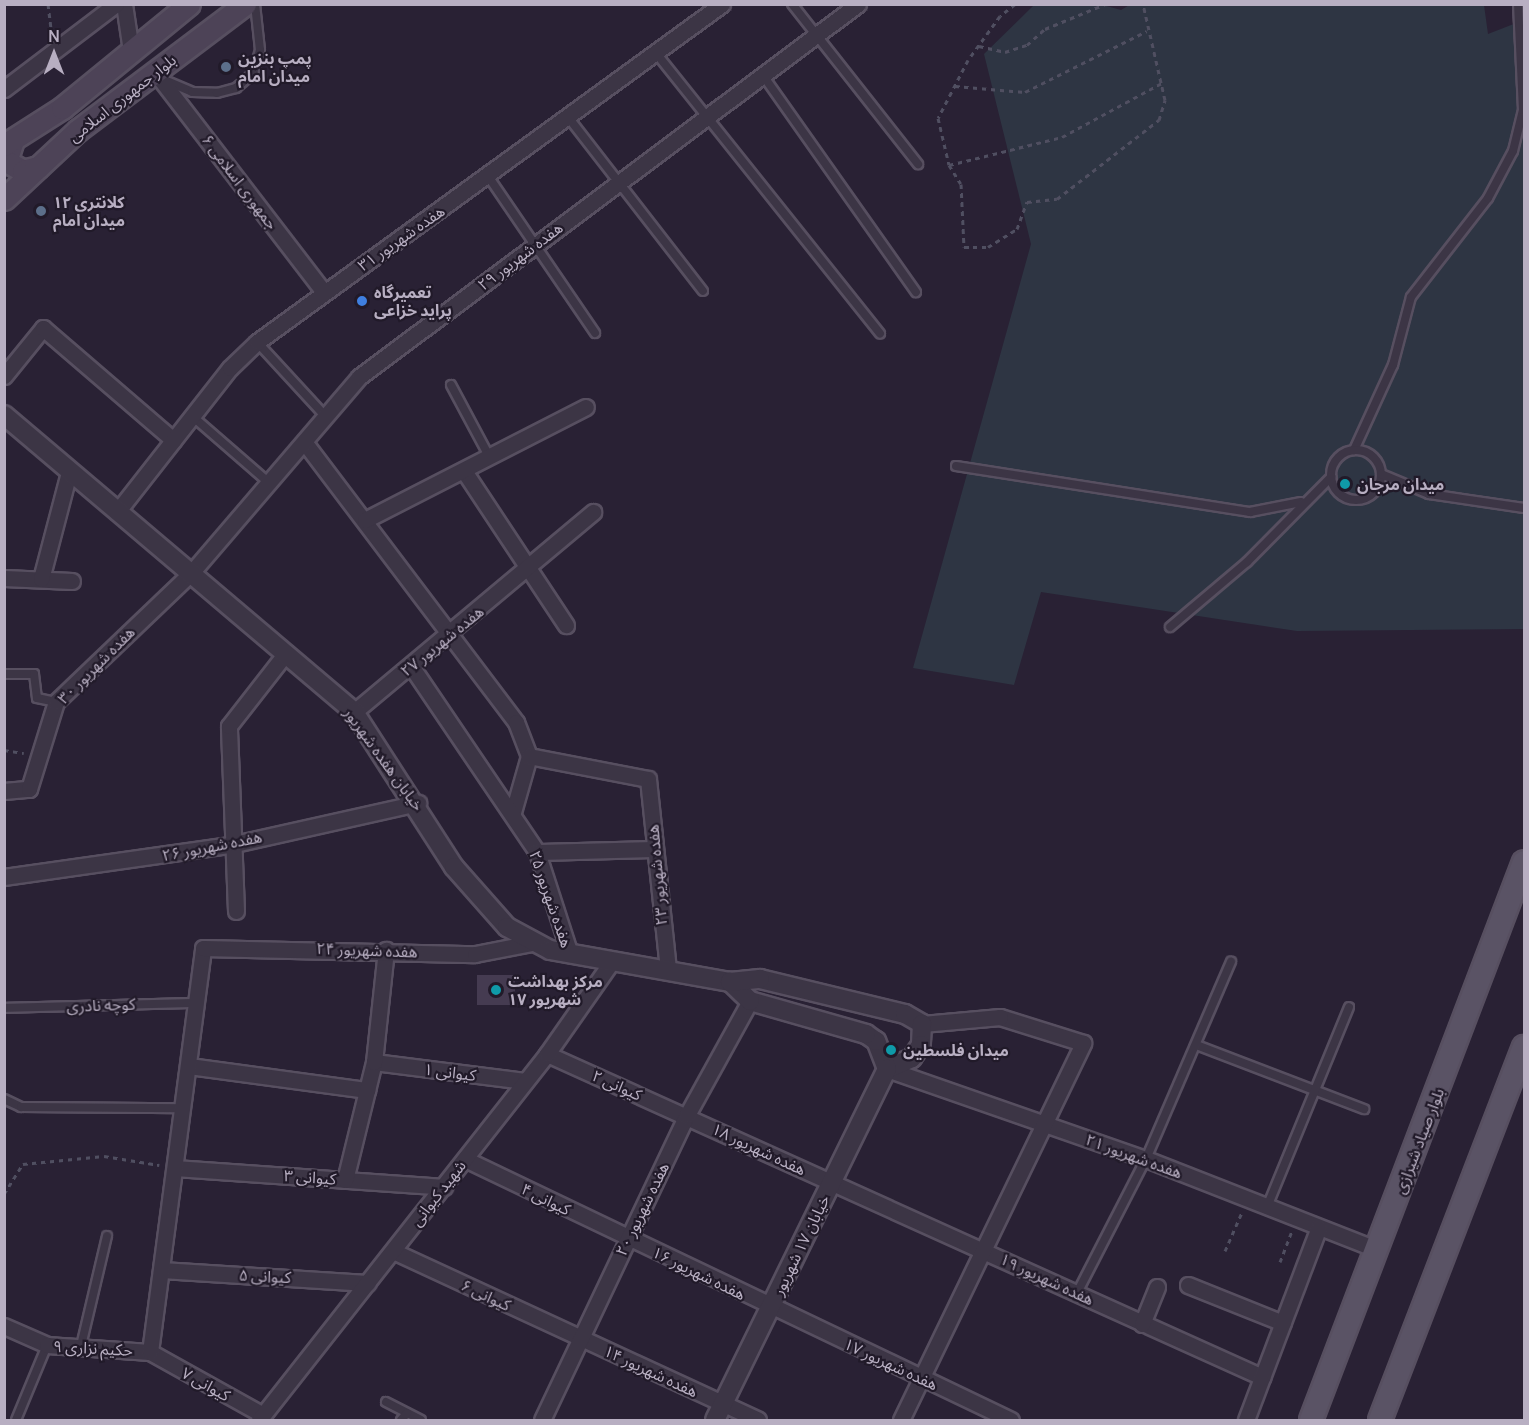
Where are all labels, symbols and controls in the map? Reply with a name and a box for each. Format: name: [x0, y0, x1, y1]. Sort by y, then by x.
north arrow: [24, 24, 84, 84]
text: N: [48, 25, 60, 47]
place label: پمپ بنزین میدان امام: [238, 48, 312, 86]
street label: بلوار جمهوری اسلامی: [64, 50, 180, 146]
marker: پمپ بنزین میدان امام: [219, 60, 233, 74]
street label: جمهوری اسلامی ۶: [198, 131, 282, 233]
place label: کلانتری ۱۲ میدان امام: [53, 192, 125, 230]
street label: هفده شهریور ۳۱: [354, 201, 448, 275]
marker: کلانتری ۱۲ میدان امام: [34, 204, 48, 218]
street label: هفده شهریور ۲۹: [474, 218, 566, 294]
place label: تعمیرگاه پراید خزاعی: [374, 282, 452, 320]
marker: تعمیرگاه پراید خزاعی: [355, 294, 369, 308]
place label: میدان مرجان: [1357, 474, 1444, 494]
marker: میدان مرجان: [1338, 477, 1352, 491]
street label: هفده شهریور ۲۷: [397, 602, 487, 680]
street label: هفده شهریور ۳۰: [53, 622, 139, 708]
street label: خیابان هفده شهریور: [340, 704, 428, 814]
street label: هفده شهریور ۲۳: [643, 824, 671, 926]
street label: هفده شهریور ۲۶: [160, 827, 264, 865]
street label: هفده شهریور ۲۵: [525, 848, 577, 950]
street label: هفده شهریور ۲۴: [316, 939, 418, 961]
place label: مرکز بهداشت ۱۷ شهریور: [508, 971, 603, 1009]
marker: مرکز بهداشت ۱۷ شهریور: [489, 983, 503, 997]
street label: کوچه نادری: [66, 994, 136, 1016]
place label: میدان فلسطین: [903, 1040, 1009, 1060]
marker: میدان فلسطین: [884, 1043, 898, 1057]
street label: کیوانی ۱: [423, 1059, 477, 1085]
street label: کیوانی ۲: [589, 1066, 645, 1104]
street label: بلوار صیاد شیرازی: [1390, 1085, 1448, 1197]
street label: هفده شهریور ۱۸: [709, 1119, 809, 1179]
street label: هفده شهریور ۲۱: [1083, 1130, 1185, 1182]
street label: شهید کیوانی: [406, 1156, 470, 1230]
street label: هفده شهریور ۲۰: [611, 1159, 673, 1259]
street label: کیوانی ۳: [283, 1166, 337, 1188]
street label: کیوانی ۴: [518, 1179, 574, 1219]
street label: خیابان ۱۷ شهریور: [768, 1192, 834, 1298]
street label: هفده شهریور ۱۶: [649, 1242, 749, 1304]
street label: هفده شهریور ۱۹: [997, 1249, 1097, 1309]
street label: کیوانی ۵: [238, 1265, 292, 1287]
street label: کیوانی ۶: [458, 1275, 514, 1315]
street label: هفده شهریور ۱۷: [841, 1334, 941, 1394]
street label: حکیم نزاری ۹: [52, 1336, 134, 1360]
street label: هفده شهریور ۱۴: [601, 1341, 701, 1401]
street label: کیوانی ۷: [178, 1363, 234, 1405]

